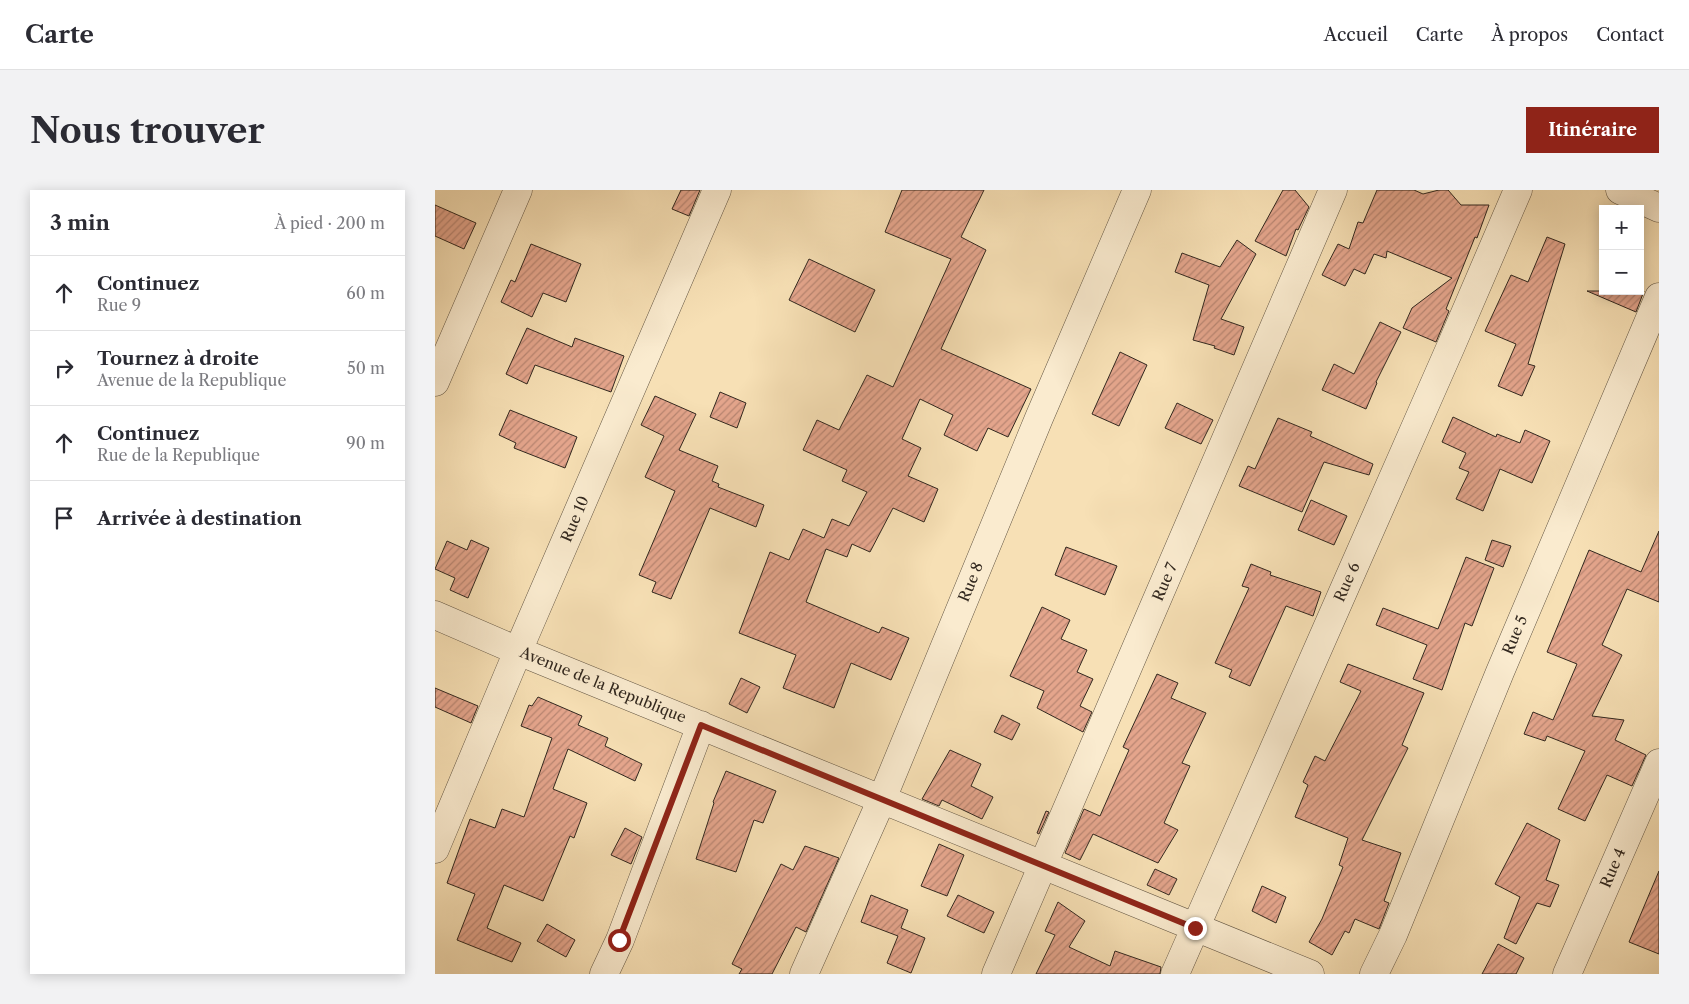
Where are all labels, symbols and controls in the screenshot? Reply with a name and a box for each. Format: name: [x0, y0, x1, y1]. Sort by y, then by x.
text: Carte: [25, 20, 94, 49]
text: Accueil: [1324, 24, 1388, 46]
text: Carte: [1416, 24, 1463, 46]
text: À propos: [1491, 24, 1568, 46]
text: Contact: [1596, 24, 1664, 46]
button: Itinéraire: [1526, 107, 1659, 153]
text: Nous trouver: [30, 109, 265, 152]
map controls: [1599, 205, 1644, 295]
button: +: [1599, 205, 1644, 250]
text: 3 min: [50, 210, 110, 235]
text: À pied · 200 m: [274, 213, 385, 233]
button: −: [1599, 250, 1644, 295]
text: Continuez: [97, 272, 199, 295]
icon: ahead: [50, 279, 78, 307]
text: 60 m: [346, 283, 385, 303]
text: Rue 9: [97, 295, 141, 315]
text: Tournez à droite: [97, 347, 259, 370]
icon: right: [50, 354, 78, 382]
text: 50 m: [347, 358, 385, 378]
text: Avenue de la Republique: [97, 370, 286, 390]
text: Continuez: [97, 422, 199, 445]
icon: ahead: [50, 429, 78, 457]
text: 90 m: [346, 433, 385, 453]
text: Rue de la Republique: [97, 445, 260, 465]
street label: Rue 10: [556, 493, 593, 545]
icon: arrive: [50, 504, 78, 532]
text: Arrivée à destination: [97, 507, 302, 530]
street label: Rue 8: [954, 559, 987, 605]
street label: Rue 7: [1148, 559, 1181, 604]
street label: Rue 6: [1329, 559, 1364, 605]
street label: Rue 5: [1498, 612, 1531, 657]
street label: Avenue de la Republique: [516, 642, 689, 727]
street label: Rue 4: [1596, 845, 1629, 891]
route end: [1184, 917, 1207, 940]
route start: [608, 929, 631, 952]

